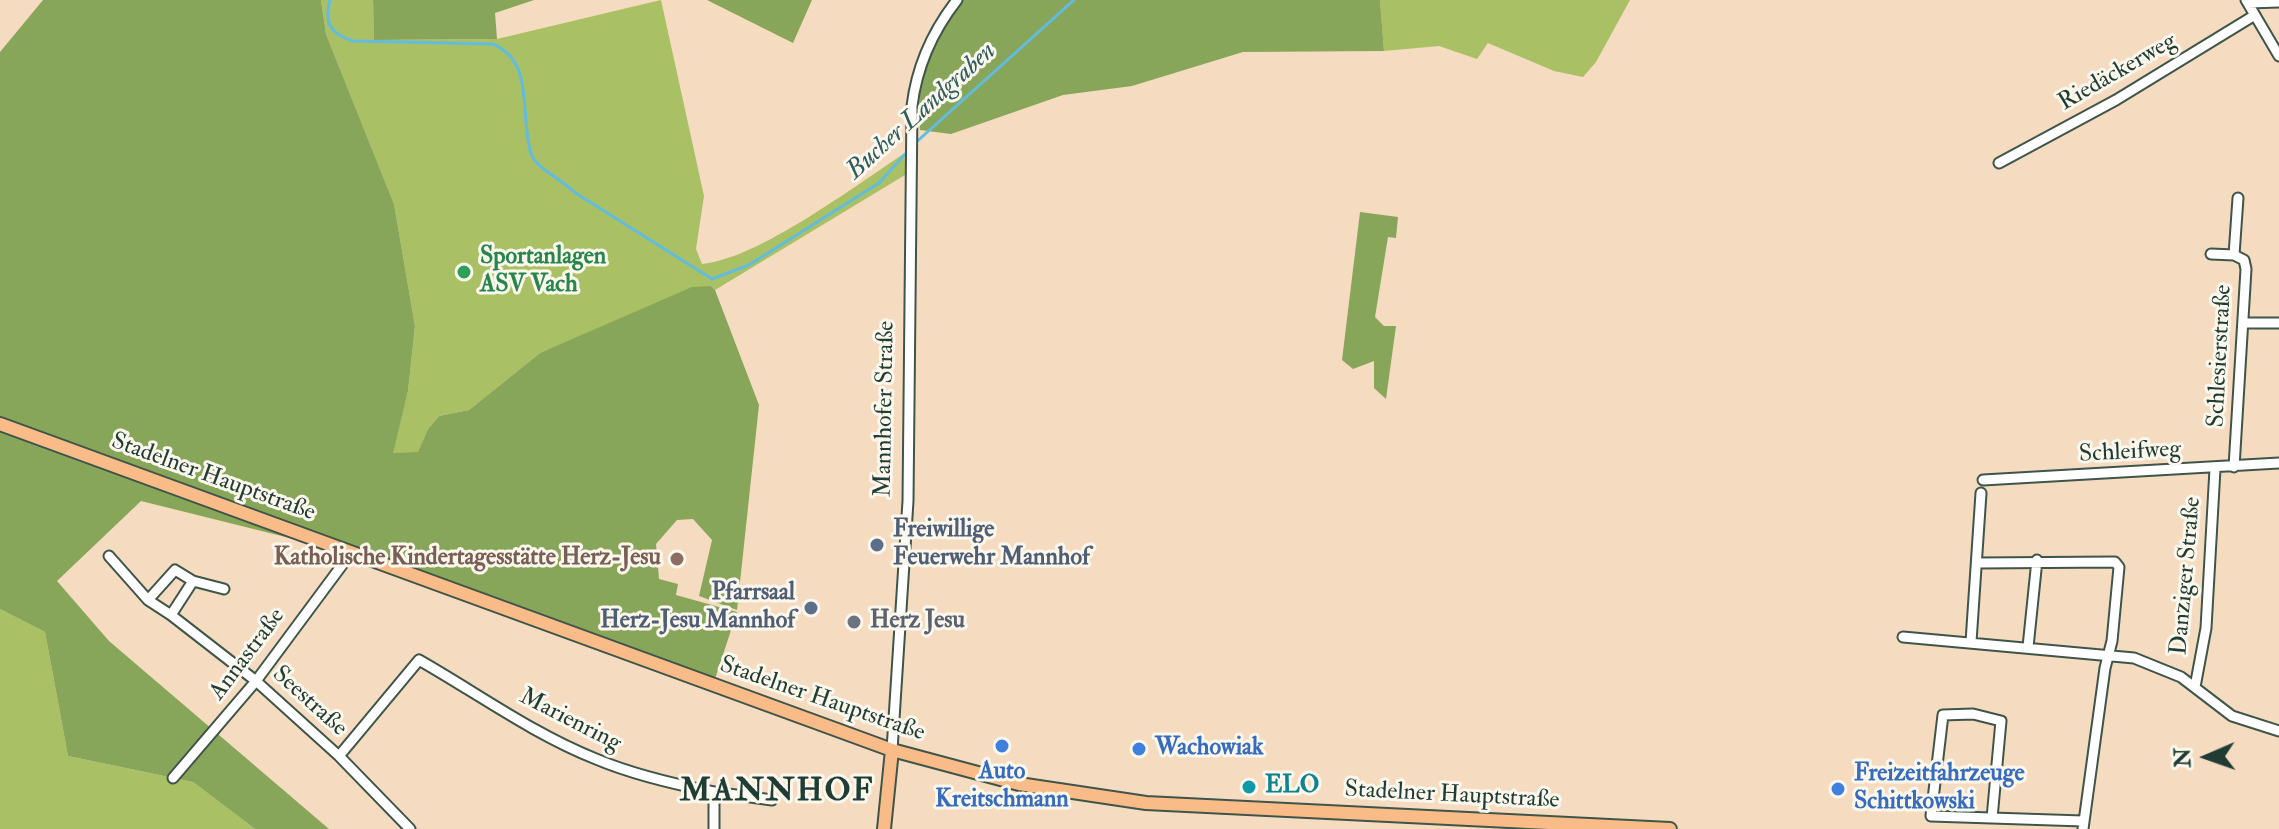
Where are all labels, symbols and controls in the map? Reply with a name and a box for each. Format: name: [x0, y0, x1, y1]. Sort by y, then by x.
street label: Riedäckerweg: [2054, 28, 2182, 118]
water label: Bucher Landgraben: [841, 37, 1003, 187]
place label: Sportanlagen ASV Vach: [480, 244, 606, 300]
marker: Sportanlagen ASV Vach: [455, 263, 473, 281]
street label: Schlesierstraße: [2203, 284, 2239, 428]
street label: Mannhofer Straße: [870, 321, 902, 497]
street label: Stadelner Hauptstraße: [107, 428, 319, 528]
street label: Schleifweg: [2078, 436, 2182, 470]
street label: Danziger Straße: [2166, 496, 2208, 656]
place label: Freiwillige Feuerwehr Mannhof: [893, 517, 1090, 573]
marker: Freiwillige Feuerwehr Mannhof: [868, 536, 886, 554]
place label: Katholische Kindertagesstätte Herz-Jesu: [274, 545, 661, 573]
marker: Katholische Kindertagesstätte Herz-Jesu: [668, 550, 686, 568]
place label: Pfarrsaal Herz-Jesu Mannhof: [600, 580, 795, 636]
marker: Pfarrsaal Herz-Jesu Mannhof: [802, 599, 820, 617]
street label: Annastraße: [204, 603, 292, 707]
place label: Herz Jesu: [870, 608, 965, 636]
marker: Herz Jesu: [845, 613, 863, 631]
street label: Stadelner Hauptstraße: [716, 651, 928, 749]
street label: Seestraße: [265, 661, 353, 743]
street label: Marienring: [514, 683, 626, 759]
north arrow: [2167, 717, 2247, 797]
place label: Wachowiak: [1155, 735, 1263, 763]
marker: Auto Kreitschmann: [993, 737, 1011, 755]
marker: Wachowiak: [1130, 740, 1148, 758]
text: N: [2169, 748, 2197, 768]
place label: Auto Kreitschmann: [935, 759, 1069, 815]
place label: Freizeitfahrzeuge Schittkowski: [1854, 761, 2024, 817]
place label: ELO: [1265, 773, 1319, 801]
district label: MANNHOF: [680, 774, 874, 812]
street label: Stadelner Hauptstraße: [1344, 776, 1560, 816]
marker: ELO: [1240, 778, 1258, 796]
marker: Freizeitfahrzeuge Schittkowski: [1829, 780, 1847, 798]

